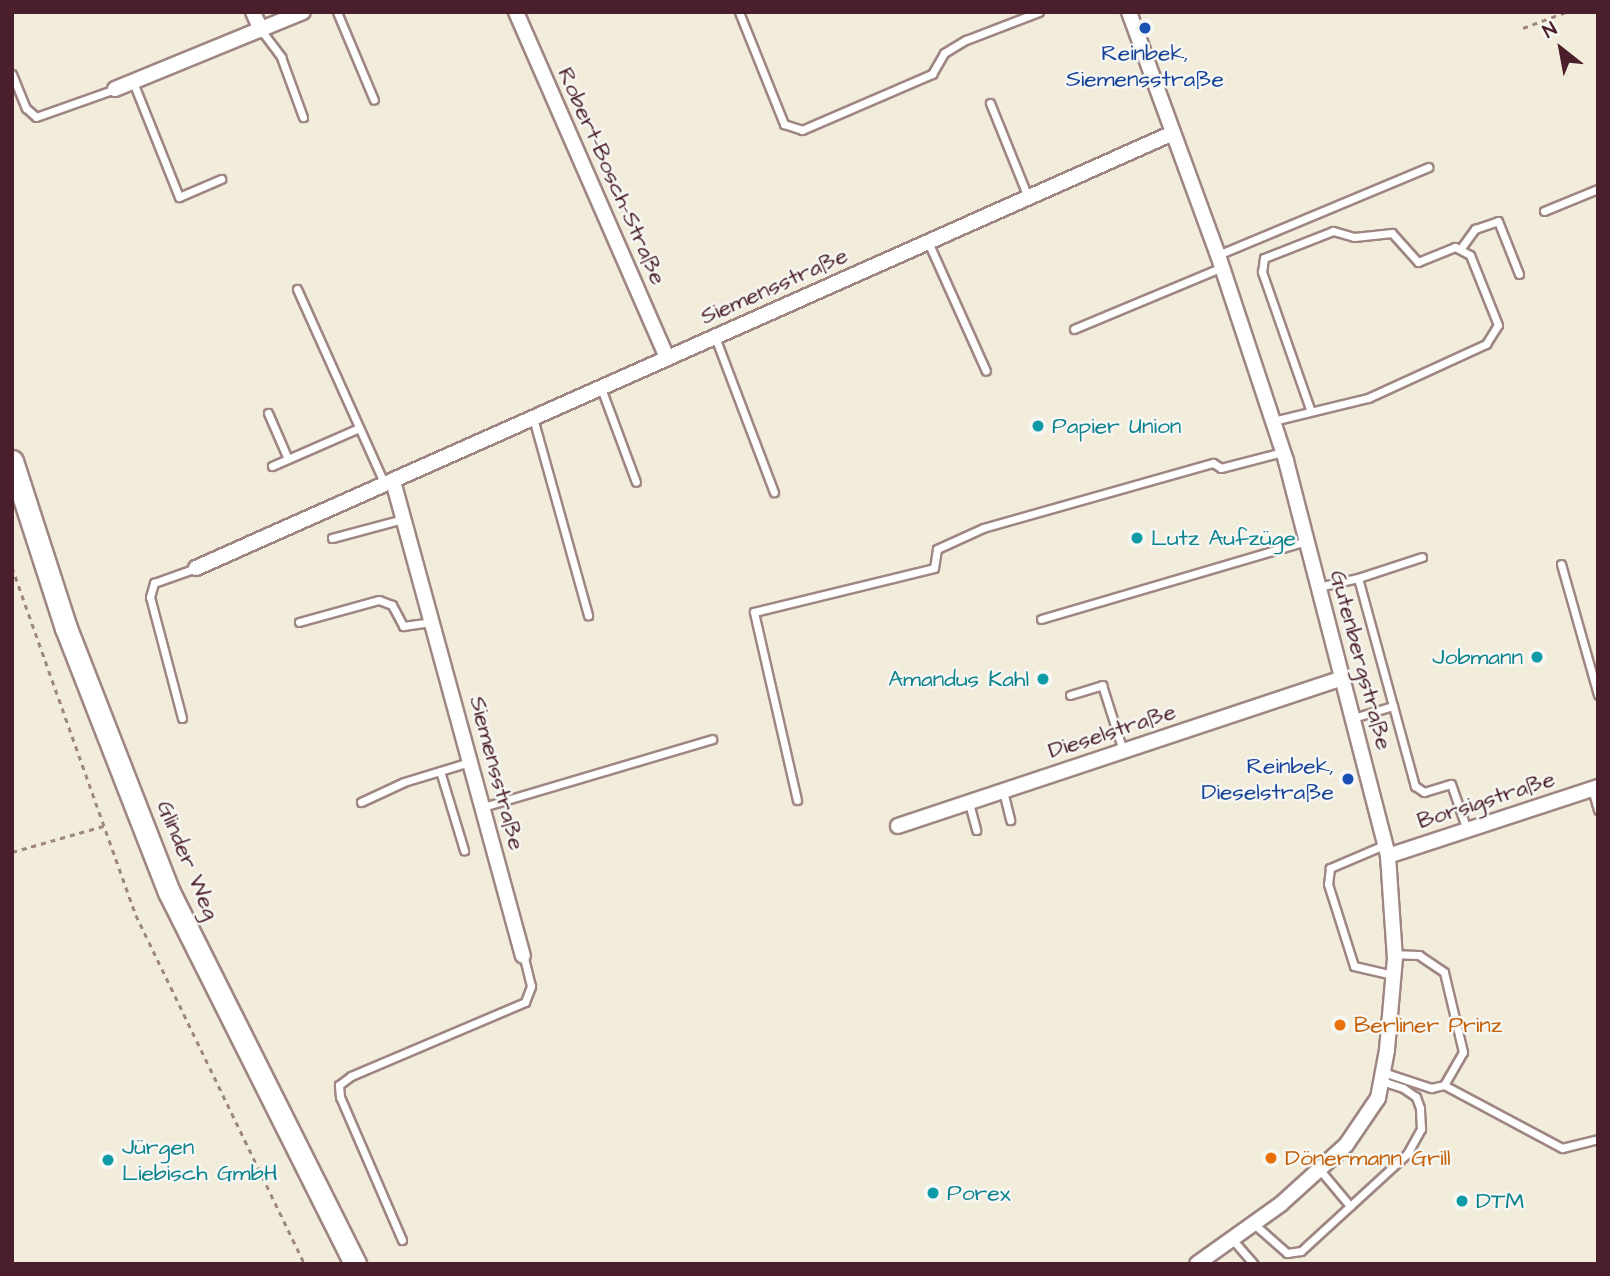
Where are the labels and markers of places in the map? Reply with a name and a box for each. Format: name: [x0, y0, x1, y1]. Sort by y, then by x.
marker: Reinbek, Siemensstraße: [1137, 20, 1153, 36]
place label: Reinbek, Siemensstraße: [1066, 39, 1224, 93]
place label: Papier Union: [1052, 412, 1181, 440]
marker: Papier Union: [1030, 418, 1046, 434]
place label: Lutz Aufzüge: [1151, 524, 1296, 552]
marker: Lutz Aufzüge: [1129, 530, 1145, 546]
place label: Jobmann: [1432, 643, 1523, 671]
marker: Jobmann: [1529, 649, 1545, 665]
place label: Amandus Kahl: [888, 665, 1029, 693]
marker: Amandus Kahl: [1035, 671, 1051, 687]
place label: Reinbek, Dieselstraße: [1202, 752, 1334, 806]
marker: Reinbek, Dieselstraße: [1340, 771, 1356, 787]
place label: Berliner Prinz: [1354, 1011, 1502, 1039]
marker: Berliner Prinz: [1332, 1017, 1348, 1033]
place label: Jürgen Liebisch GmbH: [122, 1133, 278, 1187]
place label: Dönermann Grill: [1285, 1144, 1451, 1172]
marker: Dönermann Grill: [1263, 1150, 1279, 1166]
marker: Jürgen Liebisch GmbH: [100, 1152, 116, 1168]
place label: Porex: [947, 1179, 1011, 1207]
marker: Porex: [925, 1185, 941, 1201]
place label: DTM: [1476, 1187, 1524, 1215]
marker: DTM: [1454, 1193, 1470, 1209]

